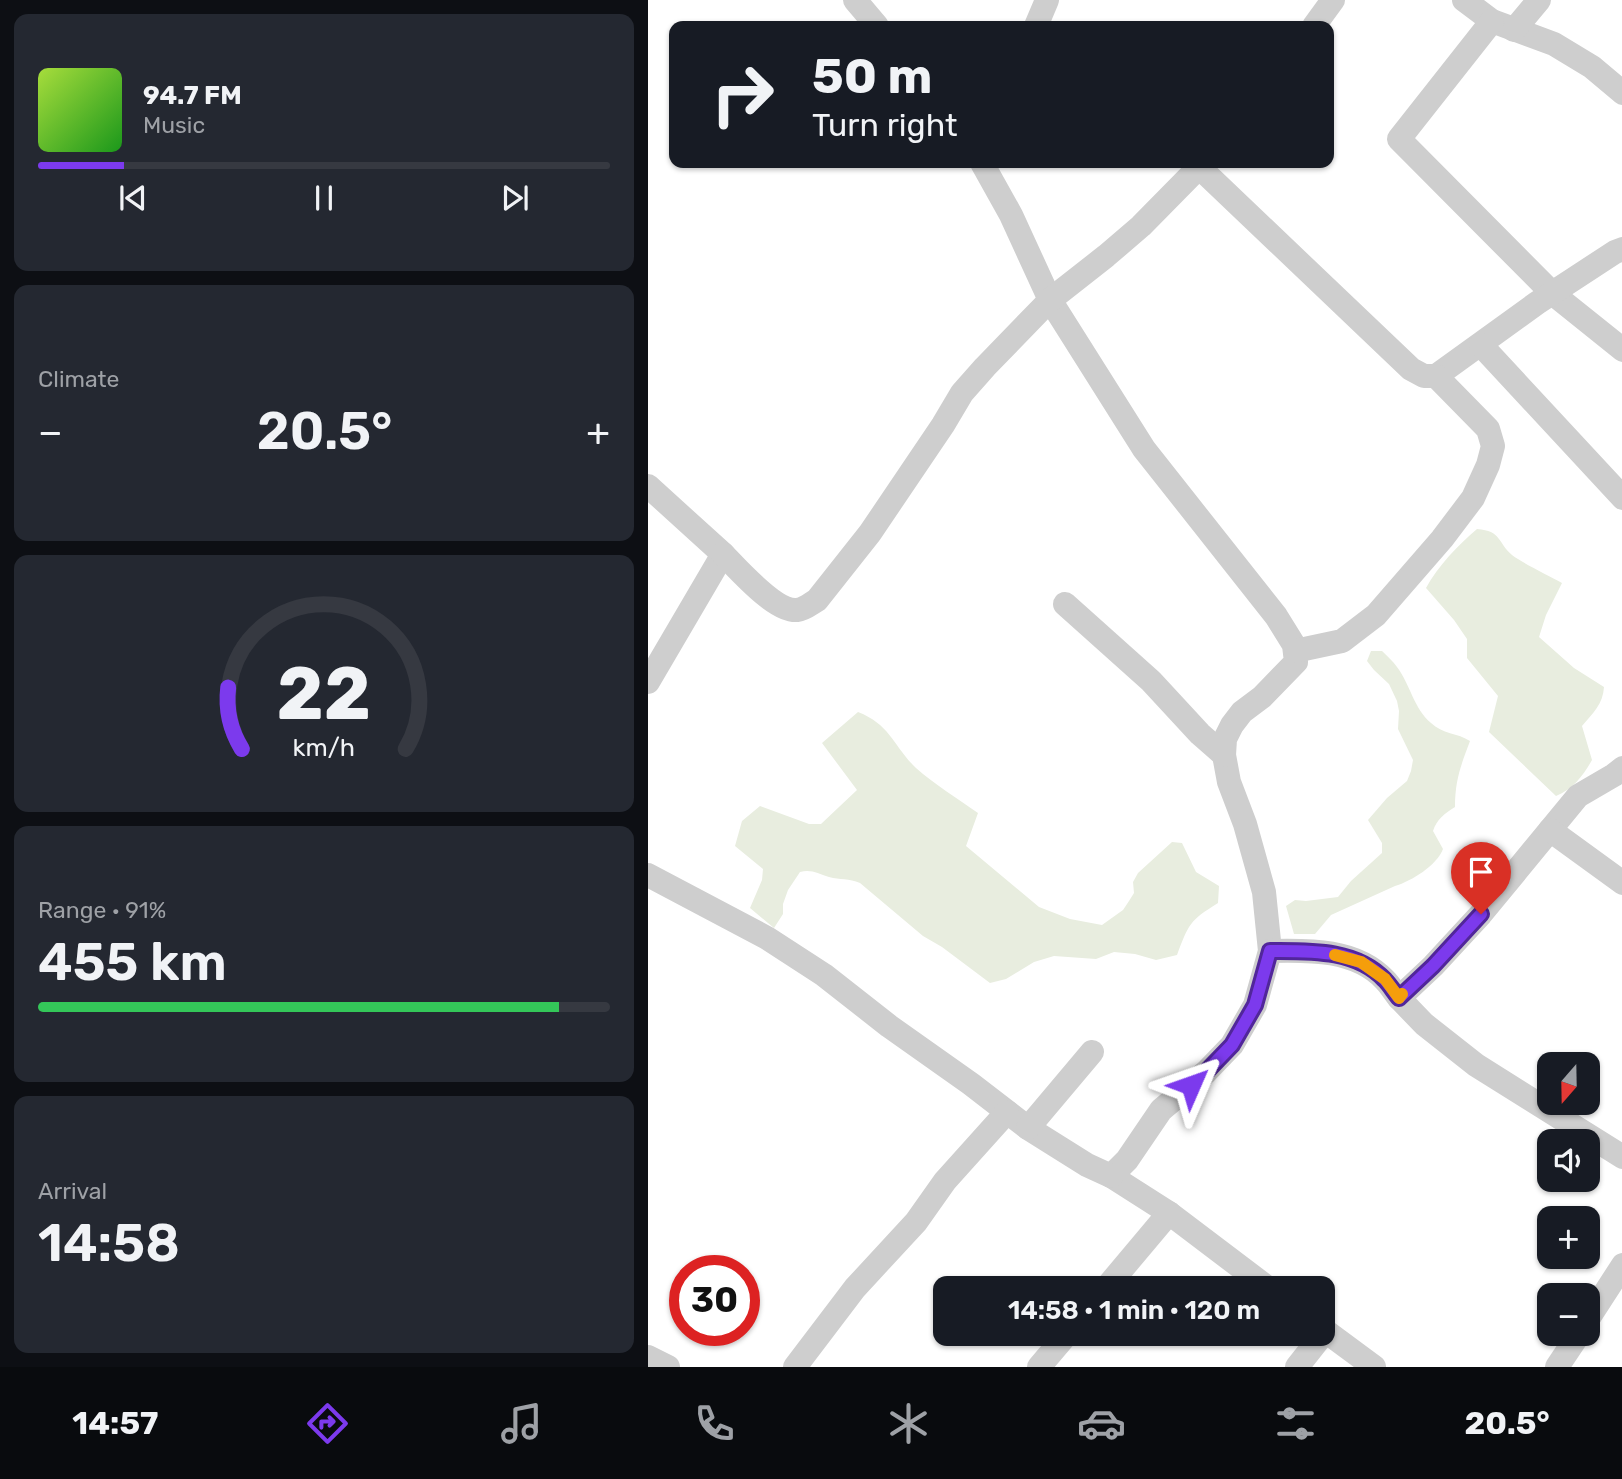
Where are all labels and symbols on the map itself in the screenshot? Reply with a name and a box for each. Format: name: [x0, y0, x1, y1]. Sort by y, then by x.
pin: [1451, 842, 1511, 914]
position arrow: [1154, 1048, 1228, 1122]
north arrow: [1537, 1052, 1600, 1115]
speed limit sign: 30: [669, 1255, 760, 1346]

